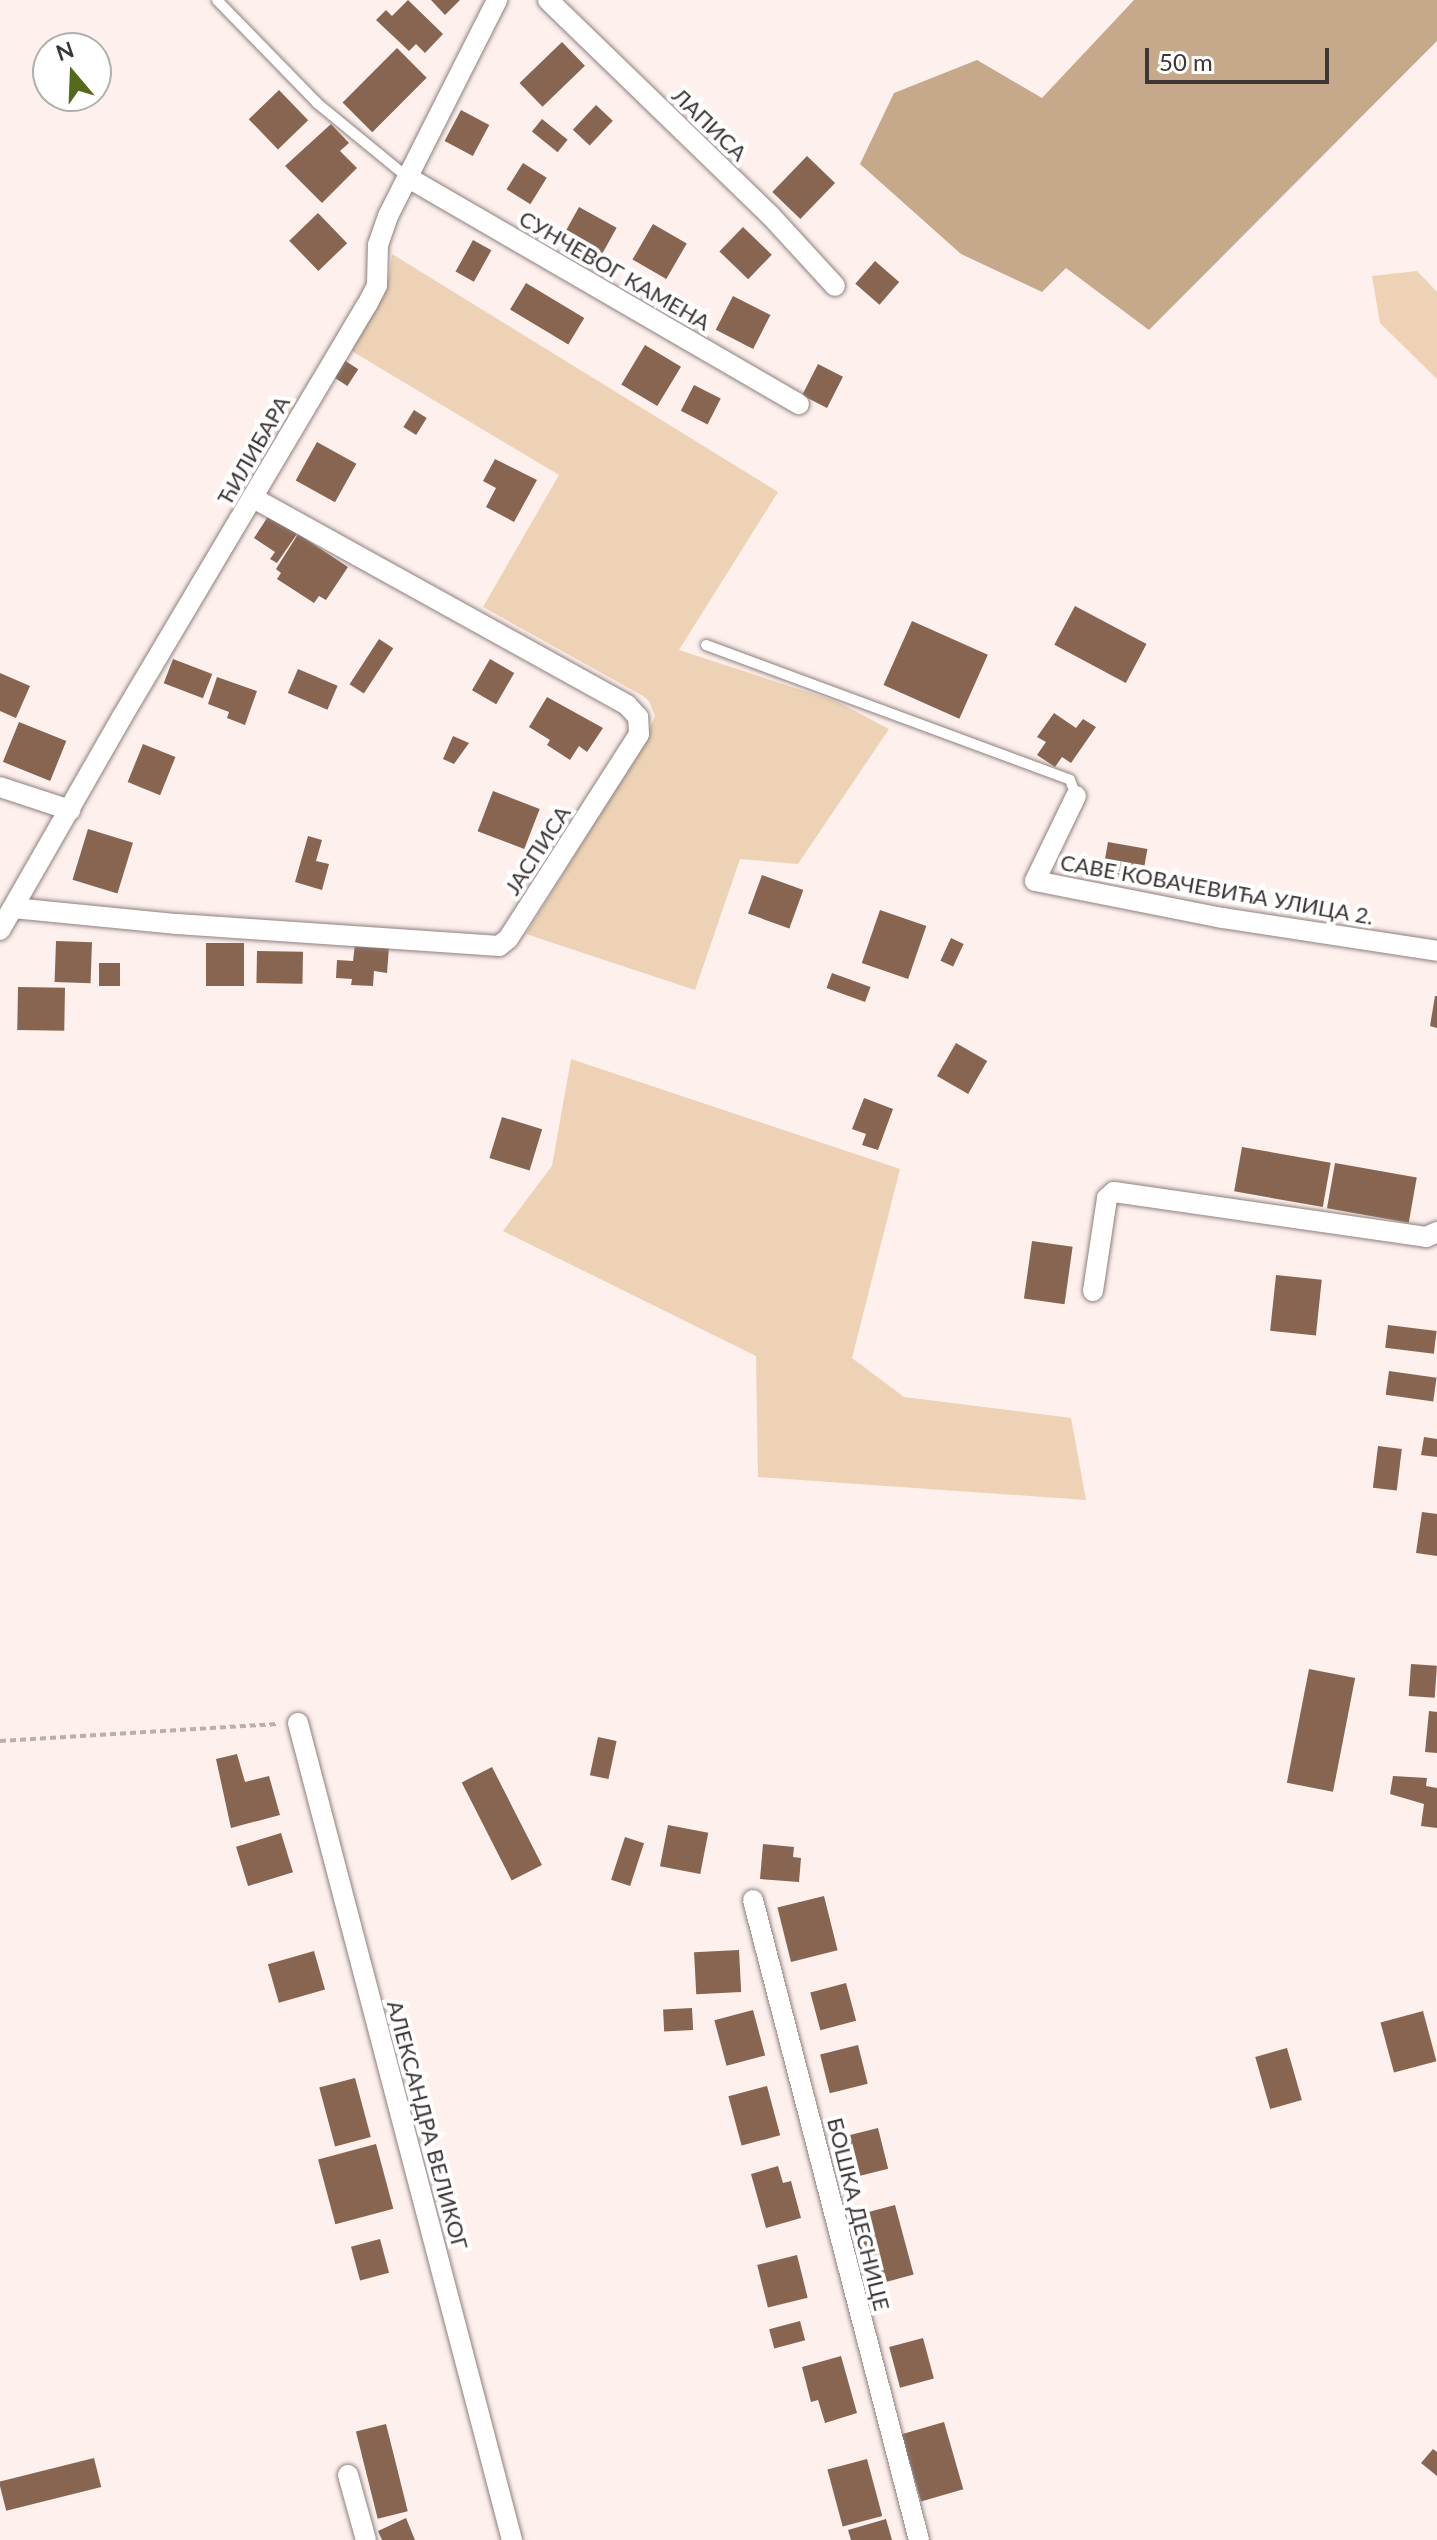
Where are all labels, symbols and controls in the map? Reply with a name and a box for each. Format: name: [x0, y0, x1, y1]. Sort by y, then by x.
north arrow: [32, 32, 112, 112]
scale bar: [1149, 32, 1333, 82]
text: N: [52, 35, 77, 66]
text: 50 m: [1159, 47, 1213, 76]
street label: ЛАПИСА: [667, 82, 753, 166]
street label: СУНЧЕВОГ КАМЕНА: [515, 205, 715, 335]
street label: ЋИЛИБАРА: [211, 391, 295, 509]
street label: ЈАСПИСА: [498, 801, 576, 899]
street label: САВЕ КОВАЧЕВИЋА УЛИЦА 2.: [1058, 848, 1376, 930]
street label: АЛЕКСАНДРА ВЕЛИКОГ: [382, 1997, 474, 2253]
street label: БОШКА ДЕСНИЦЕ: [822, 2115, 896, 2313]

